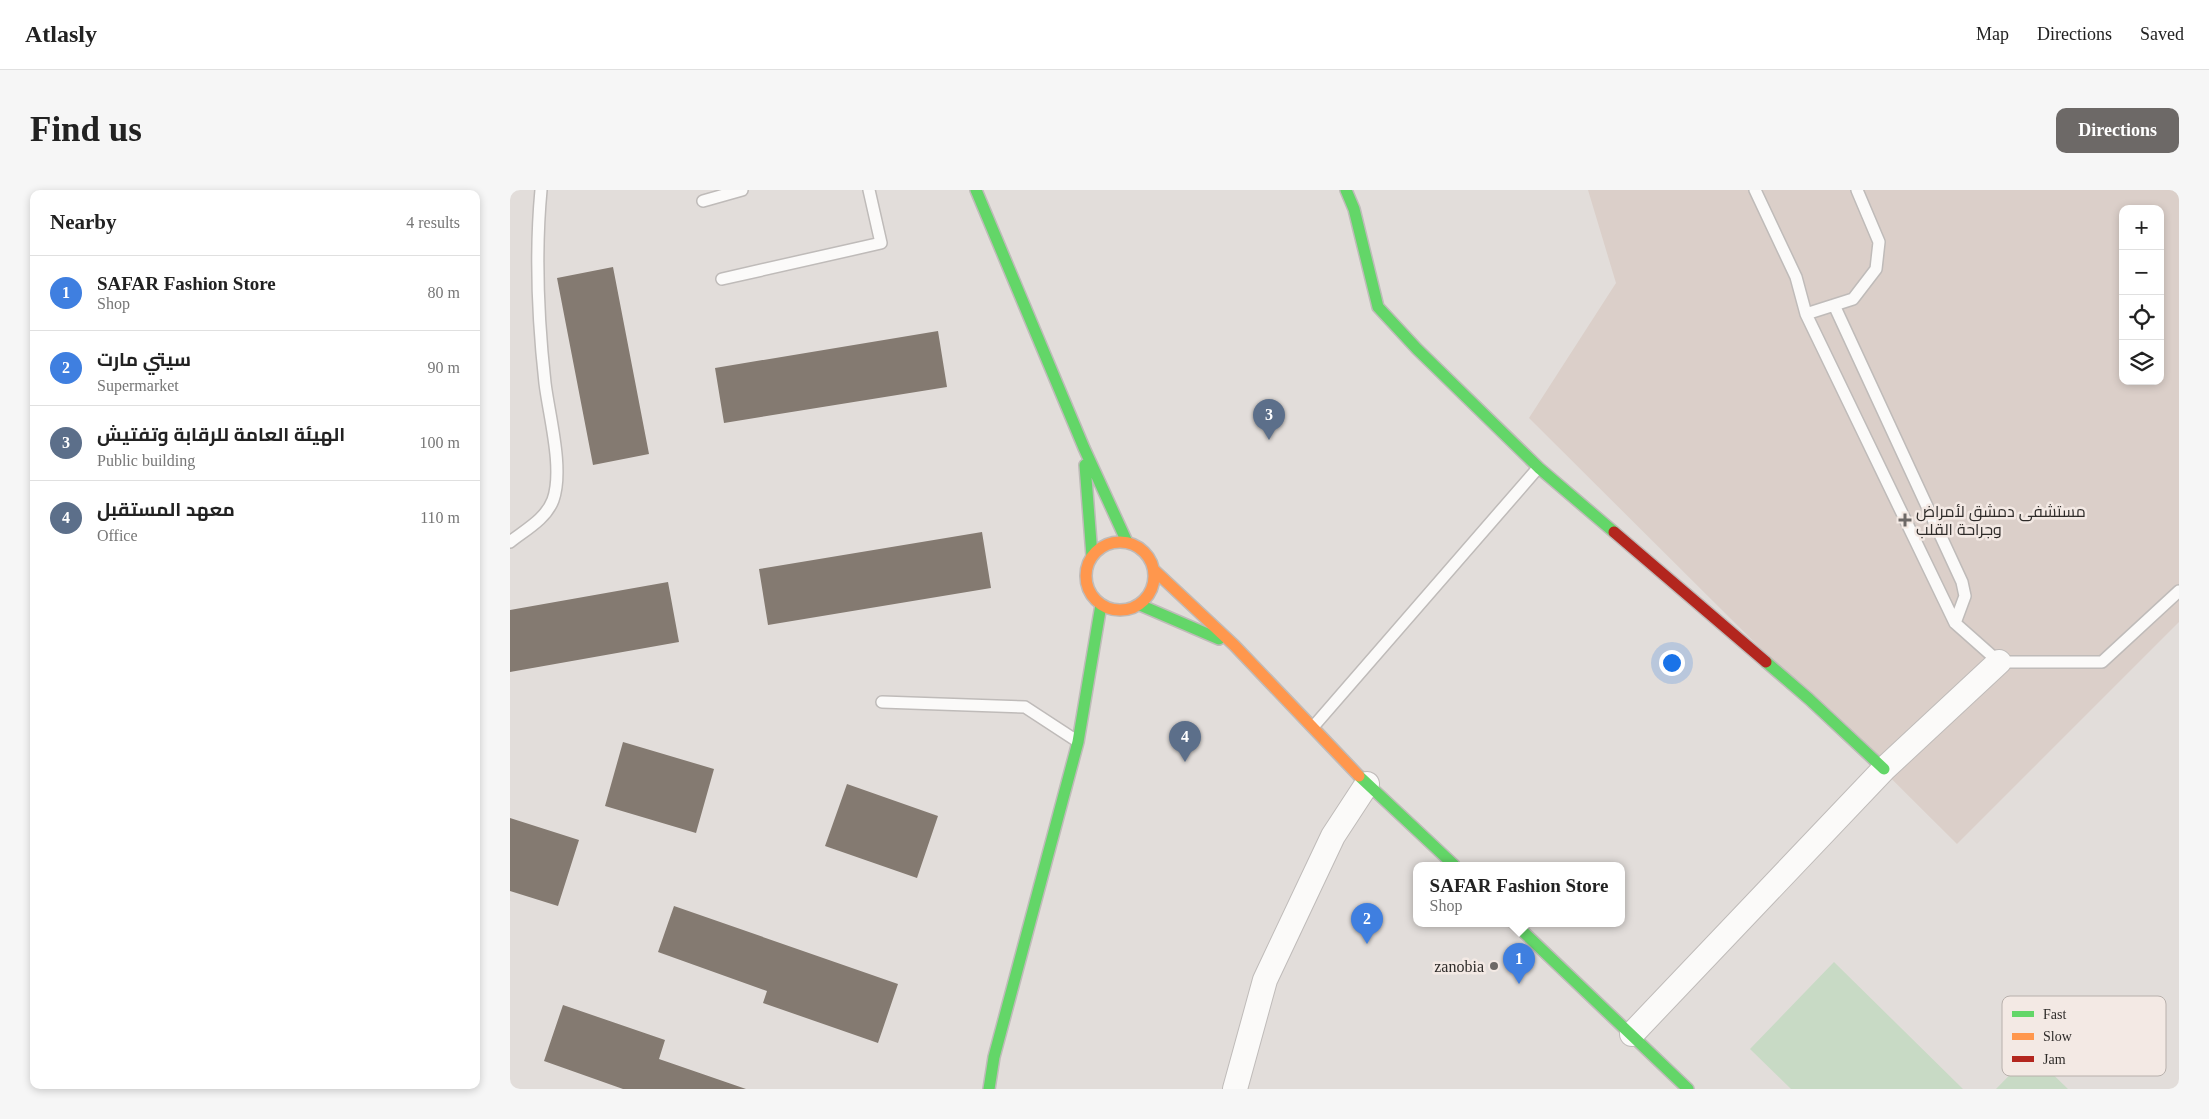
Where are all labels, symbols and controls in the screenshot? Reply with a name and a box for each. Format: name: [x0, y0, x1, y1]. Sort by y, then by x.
text: Atlasly: [25, 21, 97, 47]
text: Map: [1976, 24, 2009, 44]
text: Directions: [2037, 24, 2112, 44]
text: Saved: [2140, 24, 2184, 44]
button: Directions: [2056, 108, 2179, 153]
text: Find us: [30, 110, 142, 149]
map controls: [2119, 205, 2164, 385]
button: +: [2119, 205, 2164, 250]
text: Nearby: [50, 210, 117, 234]
text: 4 results: [406, 214, 460, 231]
button: −: [2119, 250, 2164, 295]
text: SAFAR Fashion Store: [97, 273, 276, 294]
text: 1: [62, 284, 70, 301]
text: 80 m: [428, 284, 460, 301]
text: Shop: [97, 295, 130, 312]
button: locate: [2119, 295, 2164, 340]
button: layers: [2119, 340, 2164, 385]
text: سيتي مارت: [97, 349, 191, 370]
text: 2: [62, 359, 70, 376]
text: 90 m: [428, 359, 460, 376]
text: Supermarket: [97, 377, 179, 394]
pin: 3: [1253, 399, 1285, 440]
text: الهيئة العامة للرقابة وتفتيش: [97, 424, 345, 445]
text: 3: [62, 434, 70, 451]
text: 100 m: [420, 434, 460, 451]
text: Public building: [97, 452, 195, 469]
text: معهد المستقبل: [97, 499, 235, 520]
place label: مستشفى دمشق لأمراض وجراحة القلب: [1916, 503, 2086, 539]
text: 4: [62, 509, 70, 526]
text: 110 m: [420, 509, 460, 526]
marker: مستشفى دمشق لأمراض وجراحة القلب: [1898, 513, 1912, 527]
text: Office: [97, 527, 138, 544]
your location: [1659, 650, 1685, 676]
pin: 4: [1169, 721, 1201, 762]
popup: [1413, 862, 1625, 927]
text: SAFAR Fashion Store: [1430, 875, 1608, 896]
text: Shop: [1430, 897, 1463, 914]
pin: 2: [1351, 903, 1383, 944]
pin: 1: [1503, 943, 1535, 984]
place label: zanobia: [1434, 958, 1484, 975]
marker: zanobia: [1488, 960, 1500, 972]
legend: [2002, 996, 2166, 1076]
text: Fast: [2043, 1007, 2066, 1022]
text: Slow: [2043, 1029, 2073, 1044]
text: Jam: [2043, 1052, 2066, 1067]

